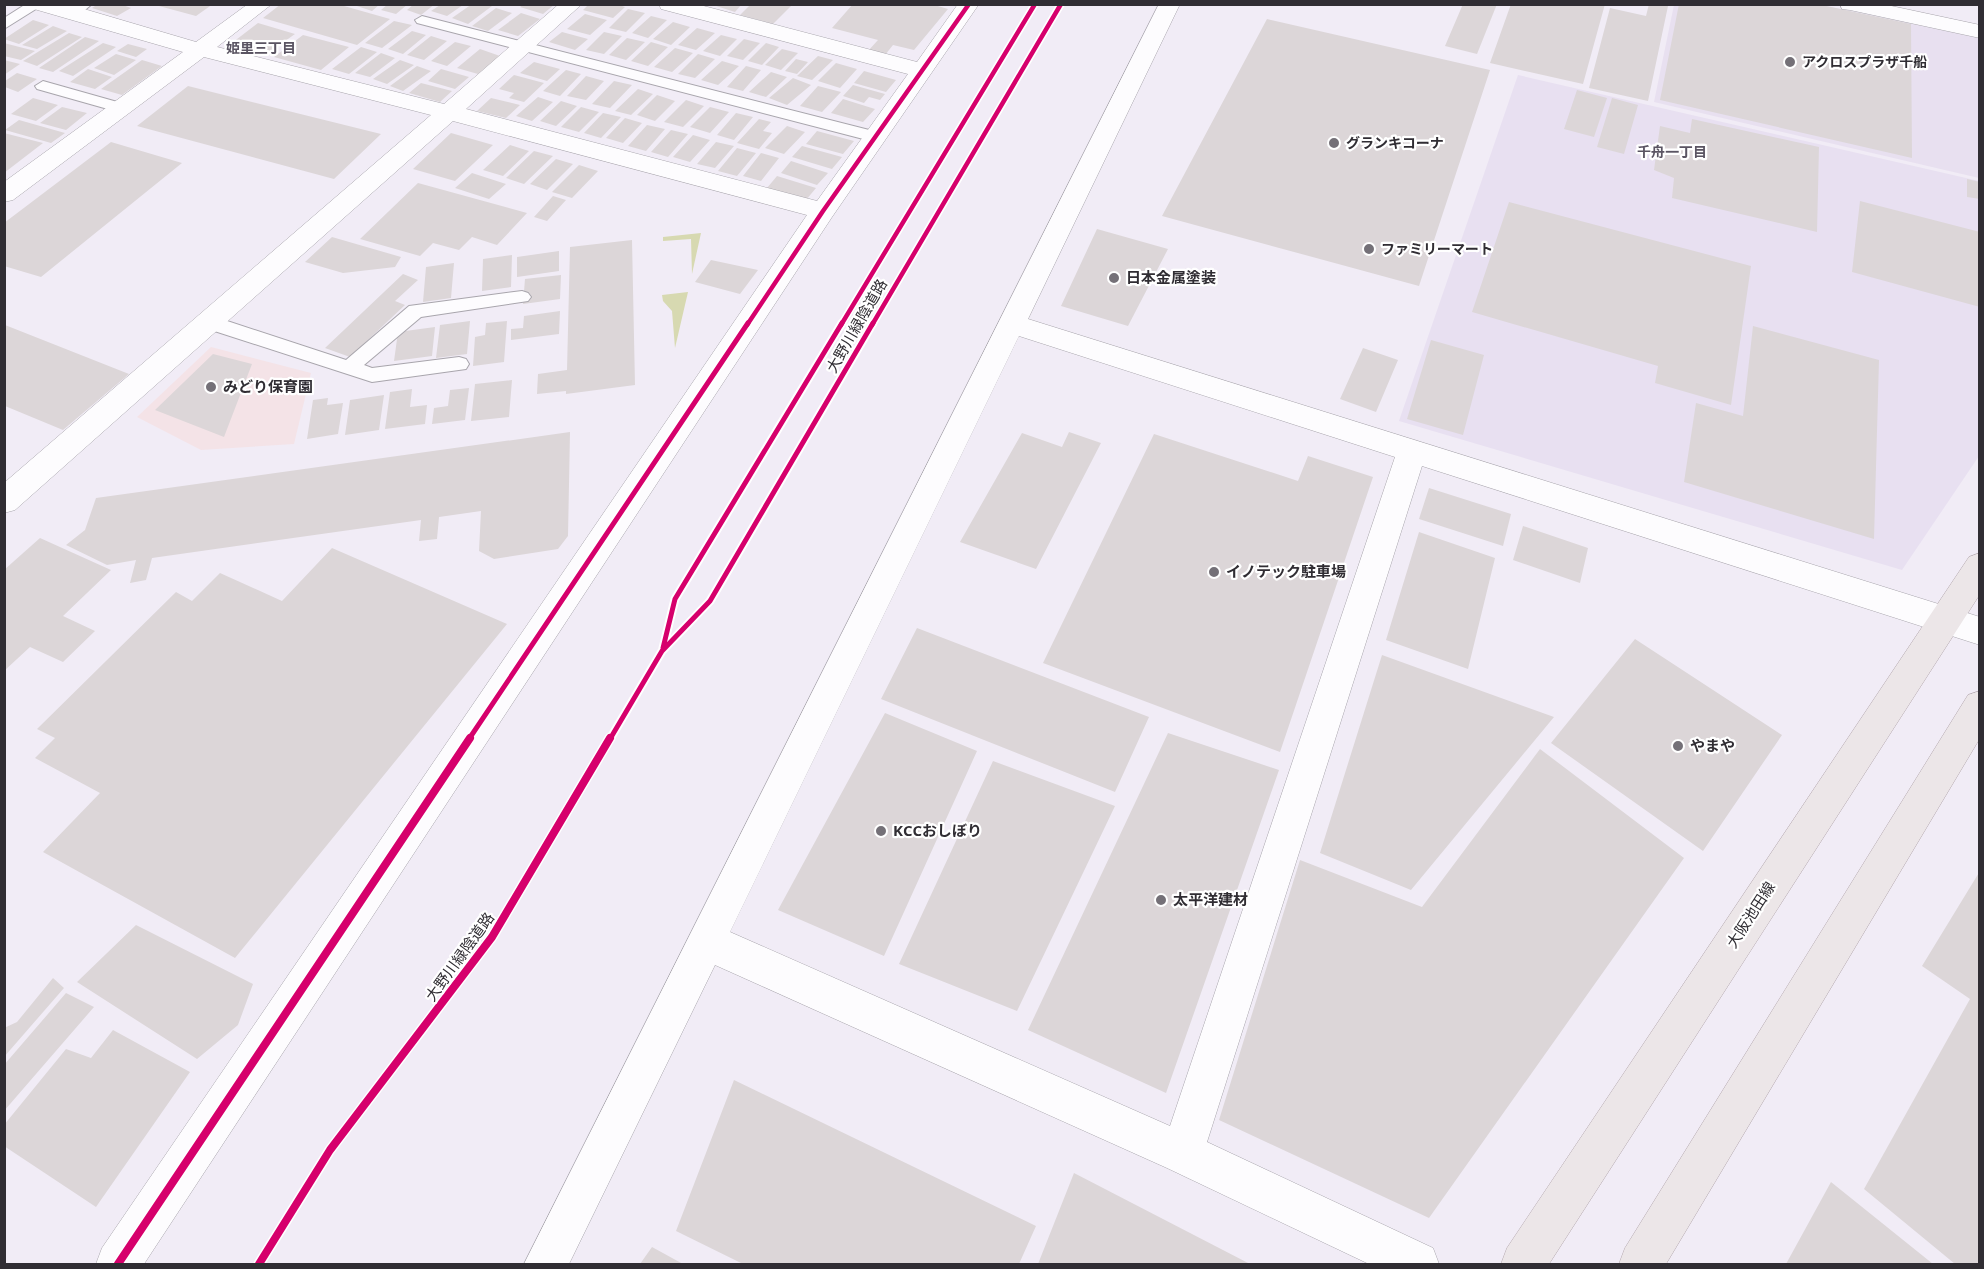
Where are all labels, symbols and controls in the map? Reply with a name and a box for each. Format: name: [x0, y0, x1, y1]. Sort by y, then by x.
district label: 姫里三丁目: [226, 38, 296, 57]
place label: アクロスプラザ千船: [1802, 52, 1927, 71]
marker: アクロスプラザ千船: [1783, 55, 1797, 69]
place label: グランキコーナ: [1346, 133, 1444, 152]
marker: グランキコーナ: [1327, 136, 1341, 150]
district label: 千舟一丁目: [1637, 142, 1707, 161]
place label: ファミリーマート: [1381, 239, 1493, 258]
marker: ファミリーマート: [1362, 242, 1376, 256]
place label: 日本金属塗装: [1126, 267, 1216, 287]
marker: 日本金属塗装: [1107, 271, 1121, 285]
street label: 大野川緑陰道路: [821, 275, 891, 376]
place label: みどり保育園: [223, 376, 313, 396]
marker: みどり保育園: [204, 380, 218, 394]
place label: イノテック駐車場: [1226, 561, 1346, 581]
marker: イノテック駐車場: [1207, 565, 1221, 579]
place label: やまや: [1690, 735, 1735, 755]
marker: やまや: [1671, 739, 1685, 753]
place label: KCCおしぼり: [893, 820, 982, 840]
marker: KCCおしぼり: [874, 824, 888, 838]
street label: 大阪池田線: [1721, 878, 1779, 951]
place label: 太平洋建材: [1173, 889, 1248, 909]
marker: 太平洋建材: [1154, 893, 1168, 907]
street label: 大野川緑陰道路: [420, 908, 498, 1005]

